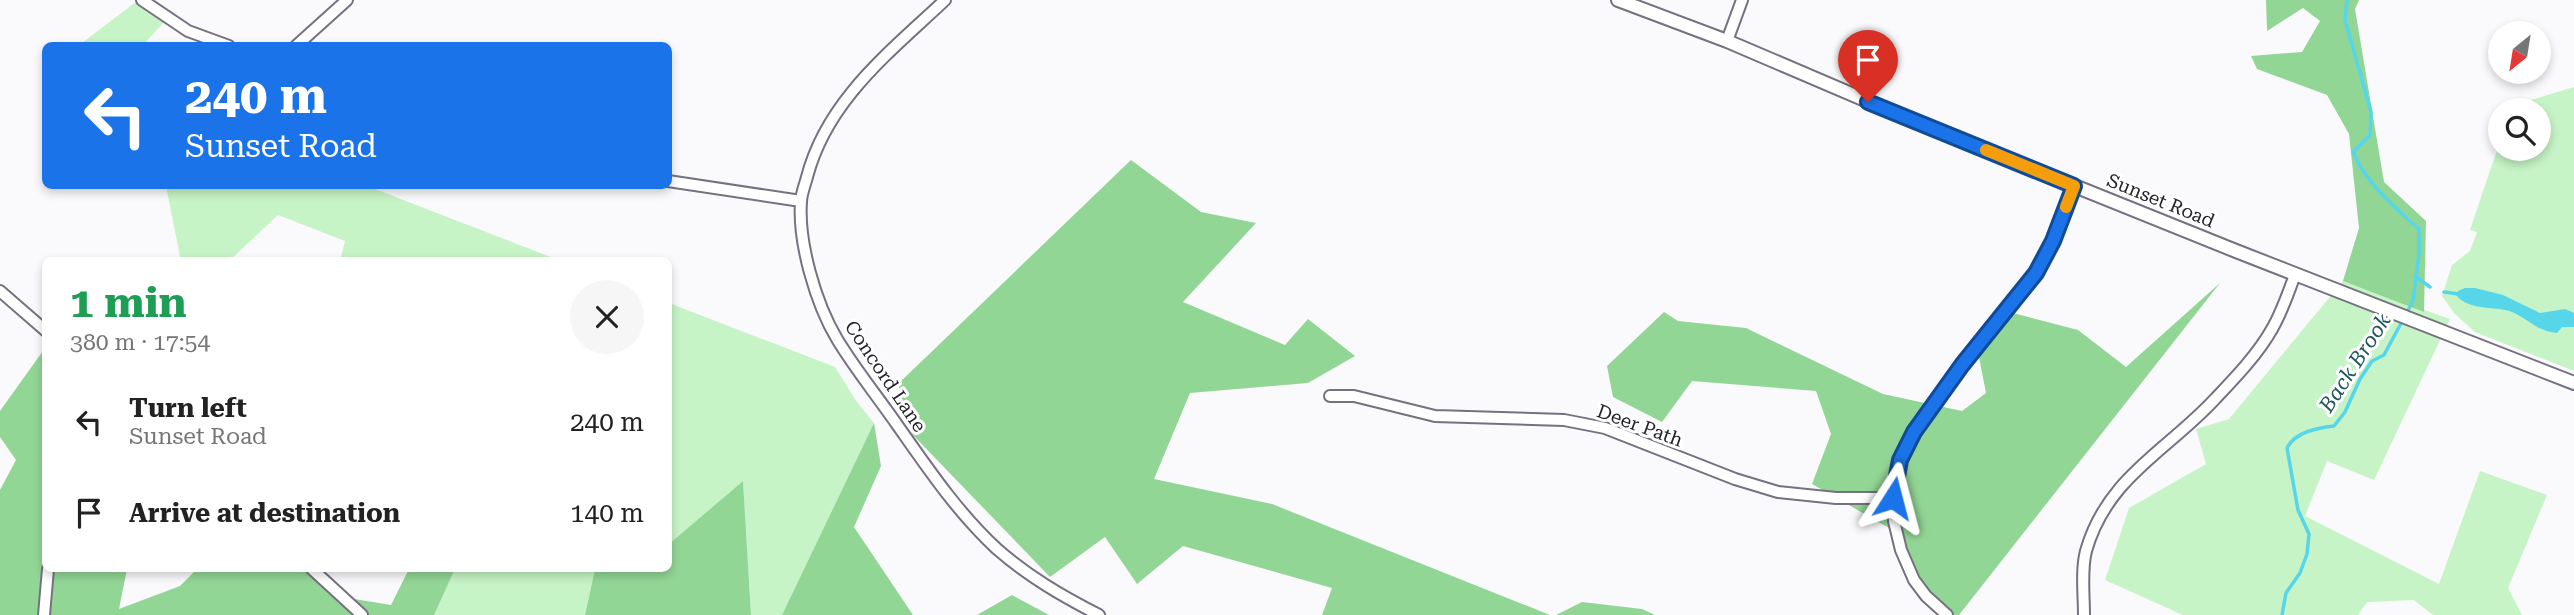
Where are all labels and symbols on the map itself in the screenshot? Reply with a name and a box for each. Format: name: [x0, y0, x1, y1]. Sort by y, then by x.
north arrow: [2488, 21, 2552, 84]
pin: [1838, 30, 1898, 102]
street label: Sunset Road: [2104, 168, 2218, 232]
water label: Back Brook: [2314, 309, 2396, 418]
street label: Concord Lane: [840, 316, 931, 436]
street label: Deer Path: [1594, 399, 1686, 452]
position arrow: [1856, 461, 1930, 535]

